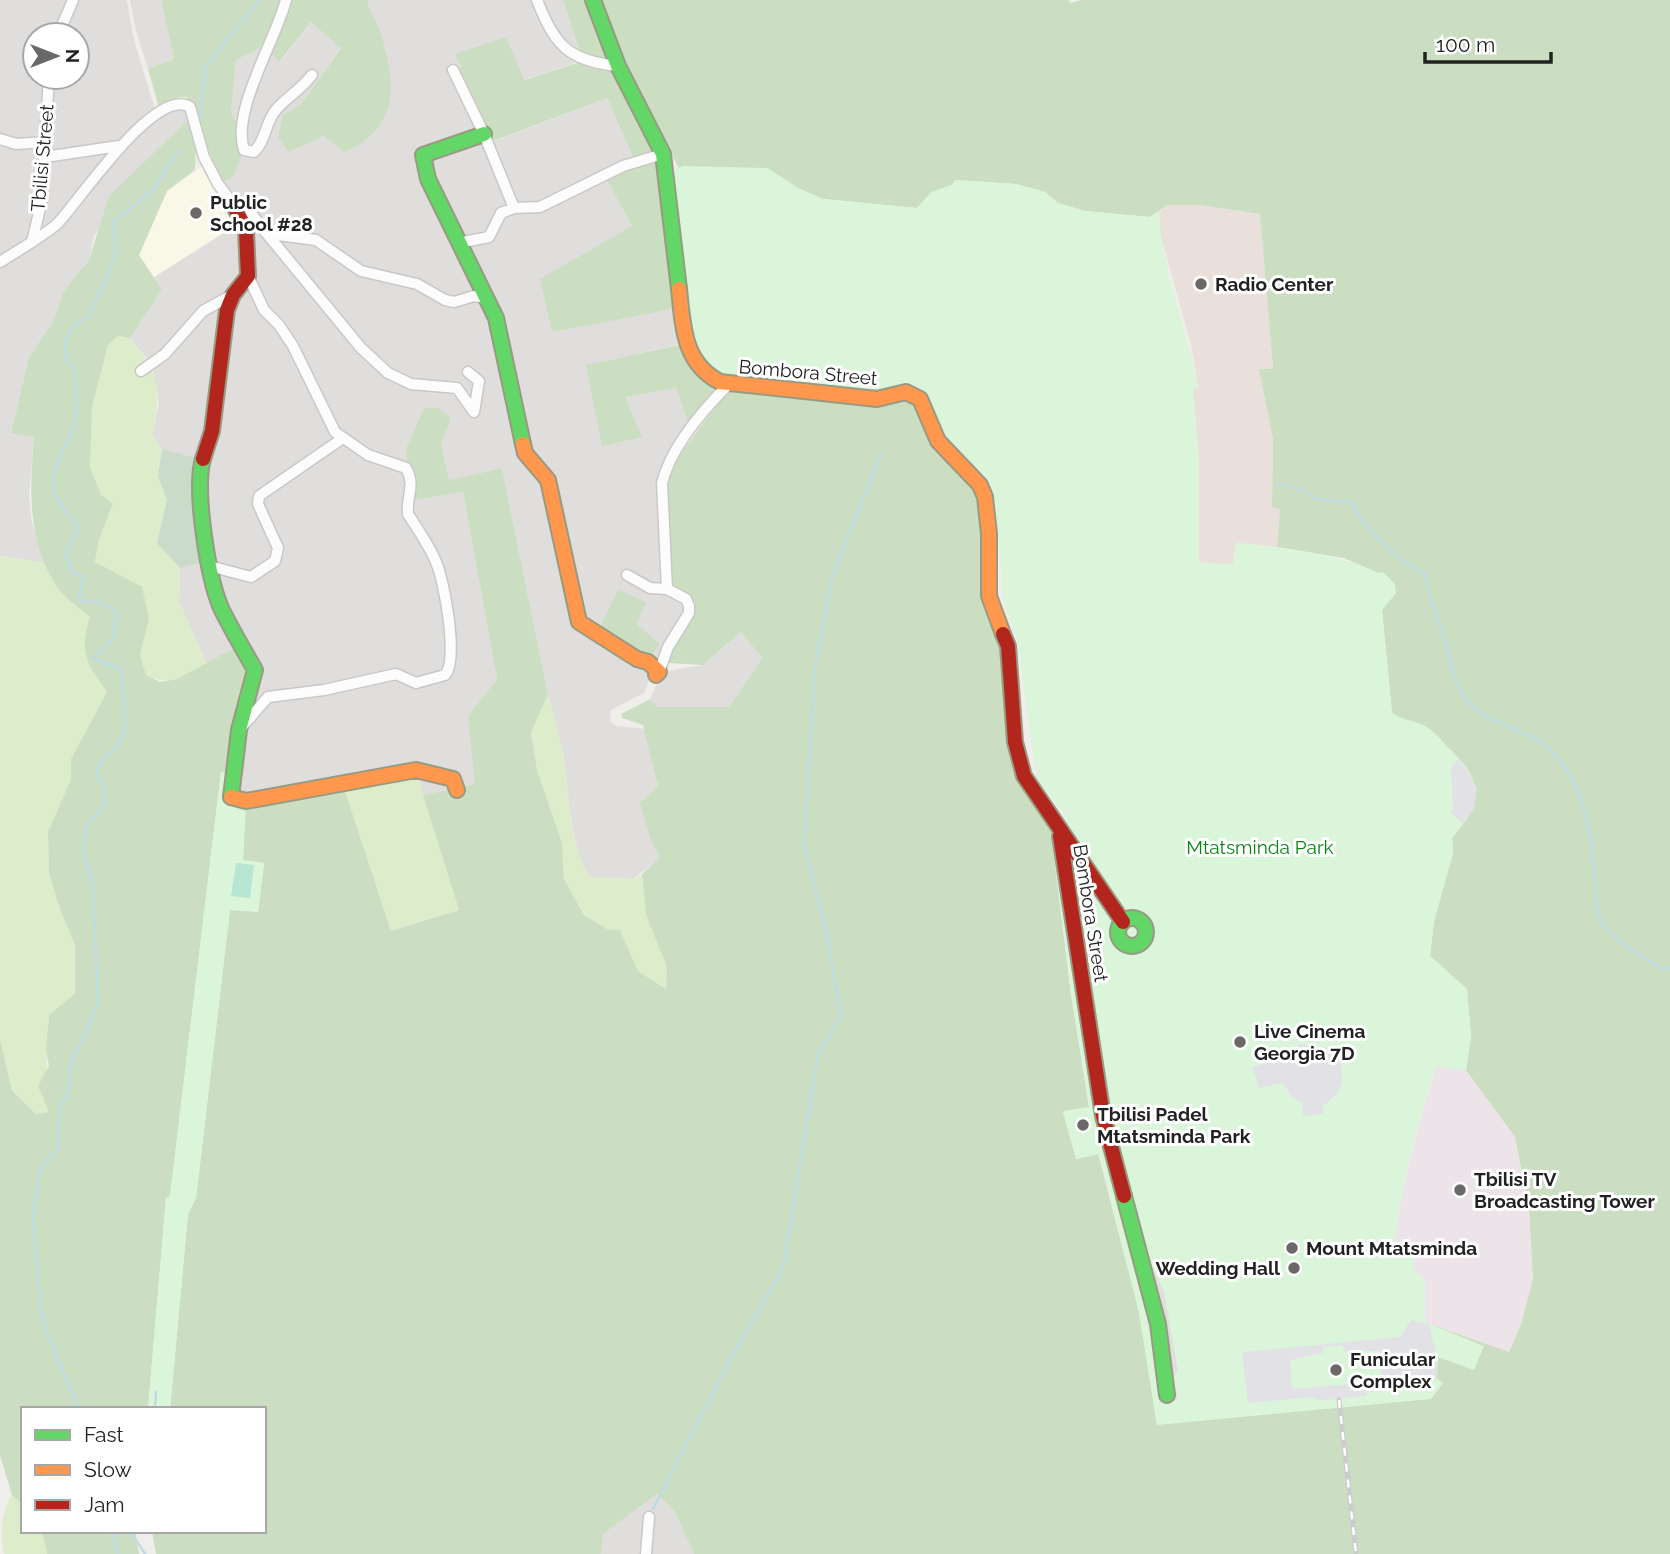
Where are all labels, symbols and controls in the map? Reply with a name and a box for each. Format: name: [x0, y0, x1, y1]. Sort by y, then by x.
north arrow: [21, 21, 91, 91]
scale bar: [1425, 21, 1551, 65]
text: 100 m: [1436, 32, 1495, 57]
text: N: [62, 49, 84, 63]
street label: Tbilisi Street: [26, 103, 58, 213]
place label: Public School #28: [210, 191, 313, 235]
marker: Public School #28: [188, 205, 204, 221]
place label: Radio Center: [1215, 273, 1334, 295]
marker: Radio Center: [1193, 276, 1209, 292]
street label: Bombora Street: [738, 355, 879, 389]
park label: Mtatsminda Park: [1186, 836, 1334, 858]
street label: Bombora Street: [1069, 843, 1113, 984]
place label: Live Cinema Georgia 7D: [1254, 1020, 1365, 1064]
marker: Live Cinema Georgia 7D: [1232, 1034, 1248, 1050]
place label: Tbilisi Padel Mtatsminda Park: [1097, 1103, 1251, 1147]
marker: Tbilisi Padel Mtatsminda Park: [1075, 1117, 1091, 1133]
place label: Tbilisi TV Broadcasting Tower: [1474, 1168, 1655, 1212]
marker: Tbilisi TV Broadcasting Tower: [1452, 1182, 1468, 1198]
place label: Mount Mtatsminda: [1306, 1237, 1477, 1259]
marker: Mount Mtatsminda: [1284, 1240, 1300, 1256]
place label: Wedding Hall: [1156, 1257, 1281, 1279]
marker: Wedding Hall: [1286, 1260, 1302, 1276]
place label: Funicular Complex: [1350, 1348, 1436, 1392]
marker: Funicular Complex: [1328, 1362, 1344, 1378]
legend: [21, 1407, 266, 1533]
text: Fast: [84, 1422, 124, 1447]
text: Slow: [84, 1457, 132, 1482]
text: Jam: [84, 1492, 125, 1517]

